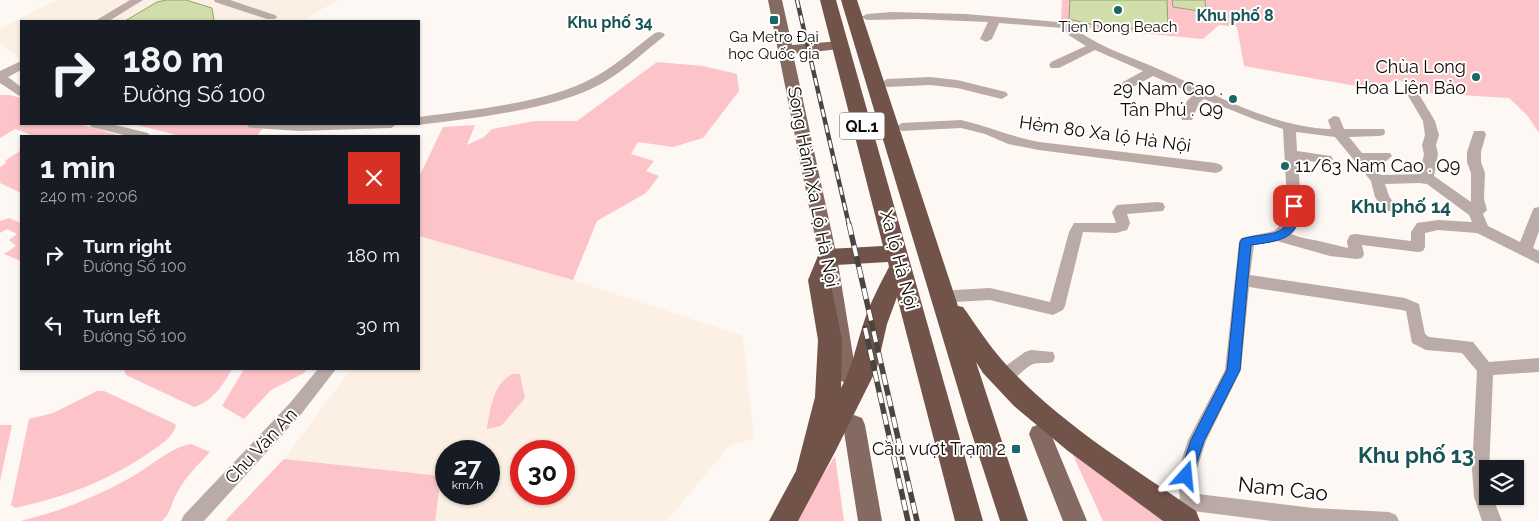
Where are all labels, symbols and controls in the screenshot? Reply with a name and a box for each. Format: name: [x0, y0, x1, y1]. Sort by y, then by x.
marker: Tien Dong Beach: [1112, 4, 1124, 16]
district label: Khu phố 8: [1196, 6, 1274, 25]
district label: Khu phố 34: [567, 13, 653, 32]
marker: Ga Metro Đại học Quốc gia: [768, 14, 780, 26]
place label: Tien Dong Beach: [1058, 18, 1178, 36]
place label: Ga Metro Đại học Quốc gia: [728, 28, 820, 63]
text: 180 m: [123, 39, 224, 80]
icon: right: [40, 40, 105, 105]
place label: Chùa Long Hoa Liên Bảo: [1355, 56, 1466, 98]
marker: Chùa Long Hoa Liên Bảo: [1470, 71, 1482, 83]
place label: 29 Nam Cao . Tân Phú . Q9: [1113, 78, 1223, 120]
text: Đường Số 100: [123, 81, 265, 107]
street label: Song Hành Xa Lộ Hà Nội: [784, 85, 843, 289]
marker: 29 Nam Cao . Tân Phú . Q9: [1227, 93, 1239, 105]
street label: Hẻm 80 Xa lộ Hà Nội: [1018, 111, 1192, 156]
road number: QL.1: [840, 112, 884, 140]
text: 1 min: [40, 150, 116, 185]
button: close: [348, 152, 400, 204]
place label: 11/63 Nam Cao . Q9: [1295, 155, 1460, 176]
marker: 11/63 Nam Cao . Q9: [1279, 160, 1291, 172]
pin: [1273, 185, 1315, 227]
text: 240 m · 20:06: [40, 187, 137, 206]
icon: arrive: [1280, 192, 1308, 220]
district label: Khu phố 14: [1351, 195, 1451, 217]
street label: Xa lộ Hà Nội: [876, 208, 923, 312]
text: Turn right: [83, 235, 172, 257]
icon: right: [40, 241, 68, 269]
text: 180 m: [347, 244, 400, 266]
text: Đường Số 100: [83, 257, 187, 276]
text: Turn left: [83, 305, 160, 327]
icon: left: [40, 311, 68, 339]
text: 30 m: [356, 314, 400, 336]
text: Đường Số 100: [83, 327, 187, 346]
street label: Chu Văn An: [220, 403, 301, 488]
place label: Cầu vượt Trạm 2: [872, 438, 1006, 459]
speed limit sign: 30: [510, 440, 575, 505]
district label: Khu phố 13: [1358, 442, 1474, 468]
marker: Cầu vượt Trạm 2: [1010, 443, 1022, 455]
position arrow: [1159, 449, 1211, 501]
text: 27: [453, 451, 482, 481]
map controls: [1479, 460, 1524, 505]
button: layers: [1479, 460, 1524, 505]
street label: Nam Cao: [1237, 471, 1329, 506]
text: km/h: [452, 478, 483, 492]

